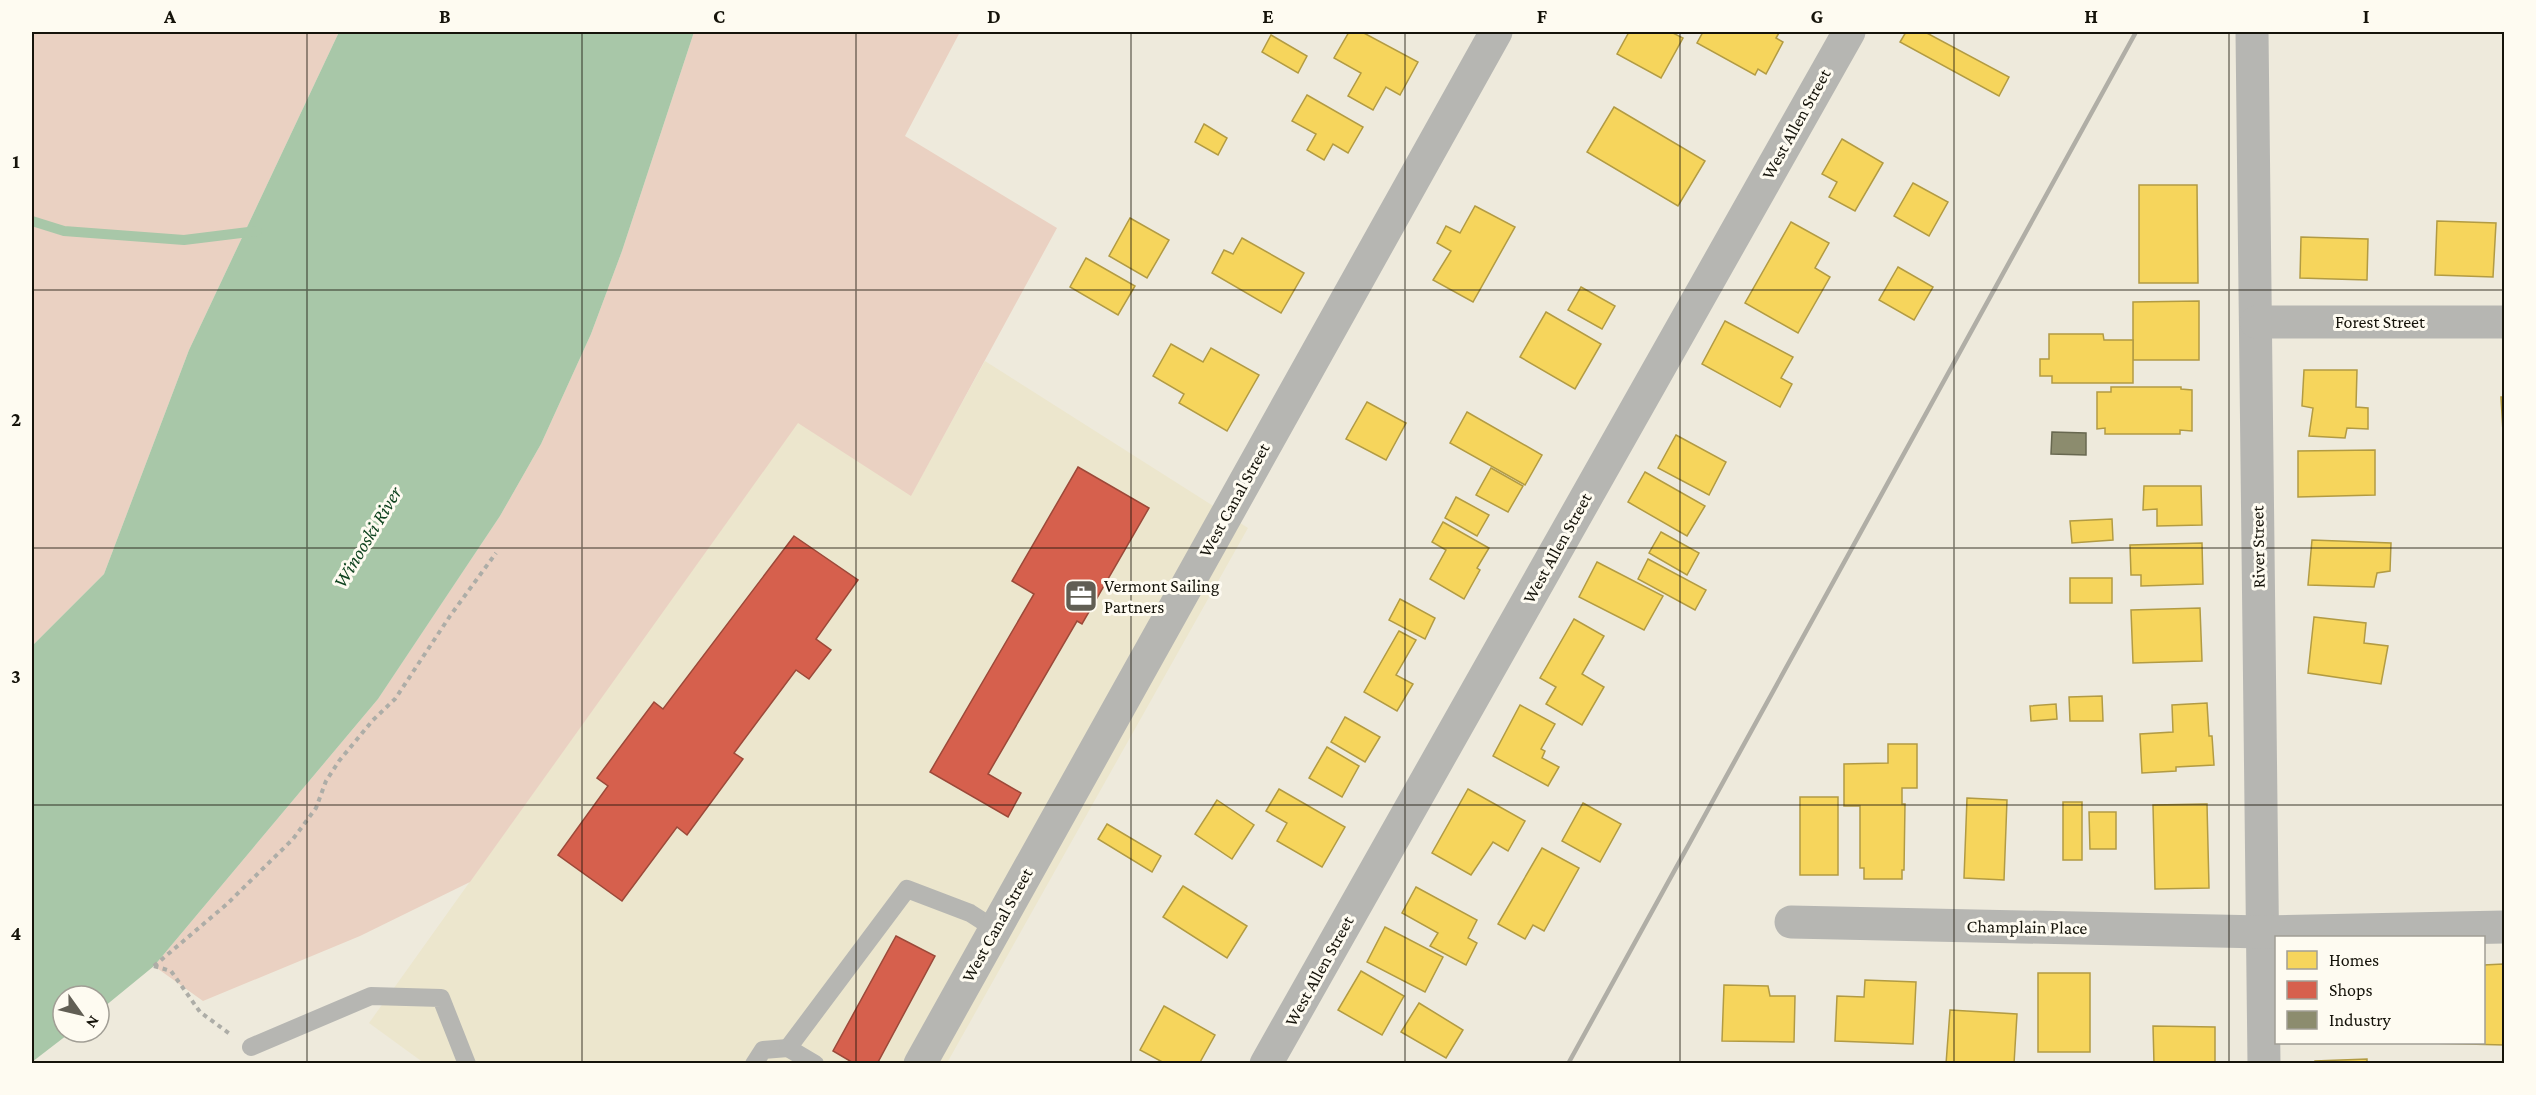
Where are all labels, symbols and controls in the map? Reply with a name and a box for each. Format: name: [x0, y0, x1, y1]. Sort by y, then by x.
text: A: [163, 5, 177, 27]
text: B: [439, 5, 451, 27]
text: C: [713, 5, 725, 27]
text: D: [987, 5, 1001, 27]
text: E: [1262, 5, 1274, 27]
text: F: [1537, 5, 1548, 27]
text: G: [1811, 5, 1824, 27]
text: H: [2084, 5, 2098, 27]
text: I: [2363, 5, 2370, 27]
street label: West Allen Street: [1757, 65, 1835, 183]
text: 1: [12, 150, 20, 172]
street label: Forest Street: [2335, 312, 2426, 332]
text: 2: [11, 408, 21, 430]
street label: West Canal Street: [1194, 439, 1274, 560]
water label: Winooski River: [328, 482, 406, 591]
street label: West Allen Street: [1518, 489, 1596, 607]
street label: River Street: [2247, 504, 2269, 589]
place label: Vermont Sailing Partners: [1104, 576, 1220, 617]
office icon: Vermont Sailing Partners: [1063, 578, 1099, 614]
text: 3: [11, 665, 21, 687]
street label: West Canal Street: [957, 864, 1037, 985]
street label: West Allen Street: [1280, 912, 1358, 1030]
street label: Champlain Place: [1966, 916, 2088, 938]
text: 4: [11, 922, 22, 944]
legend: [2275, 936, 2485, 1044]
text: Homes: [2329, 950, 2379, 970]
text: Shops: [2329, 980, 2373, 1000]
north arrow: [51, 984, 111, 1044]
text: Industry: [2329, 1010, 2392, 1030]
text: N: [83, 1013, 103, 1031]

